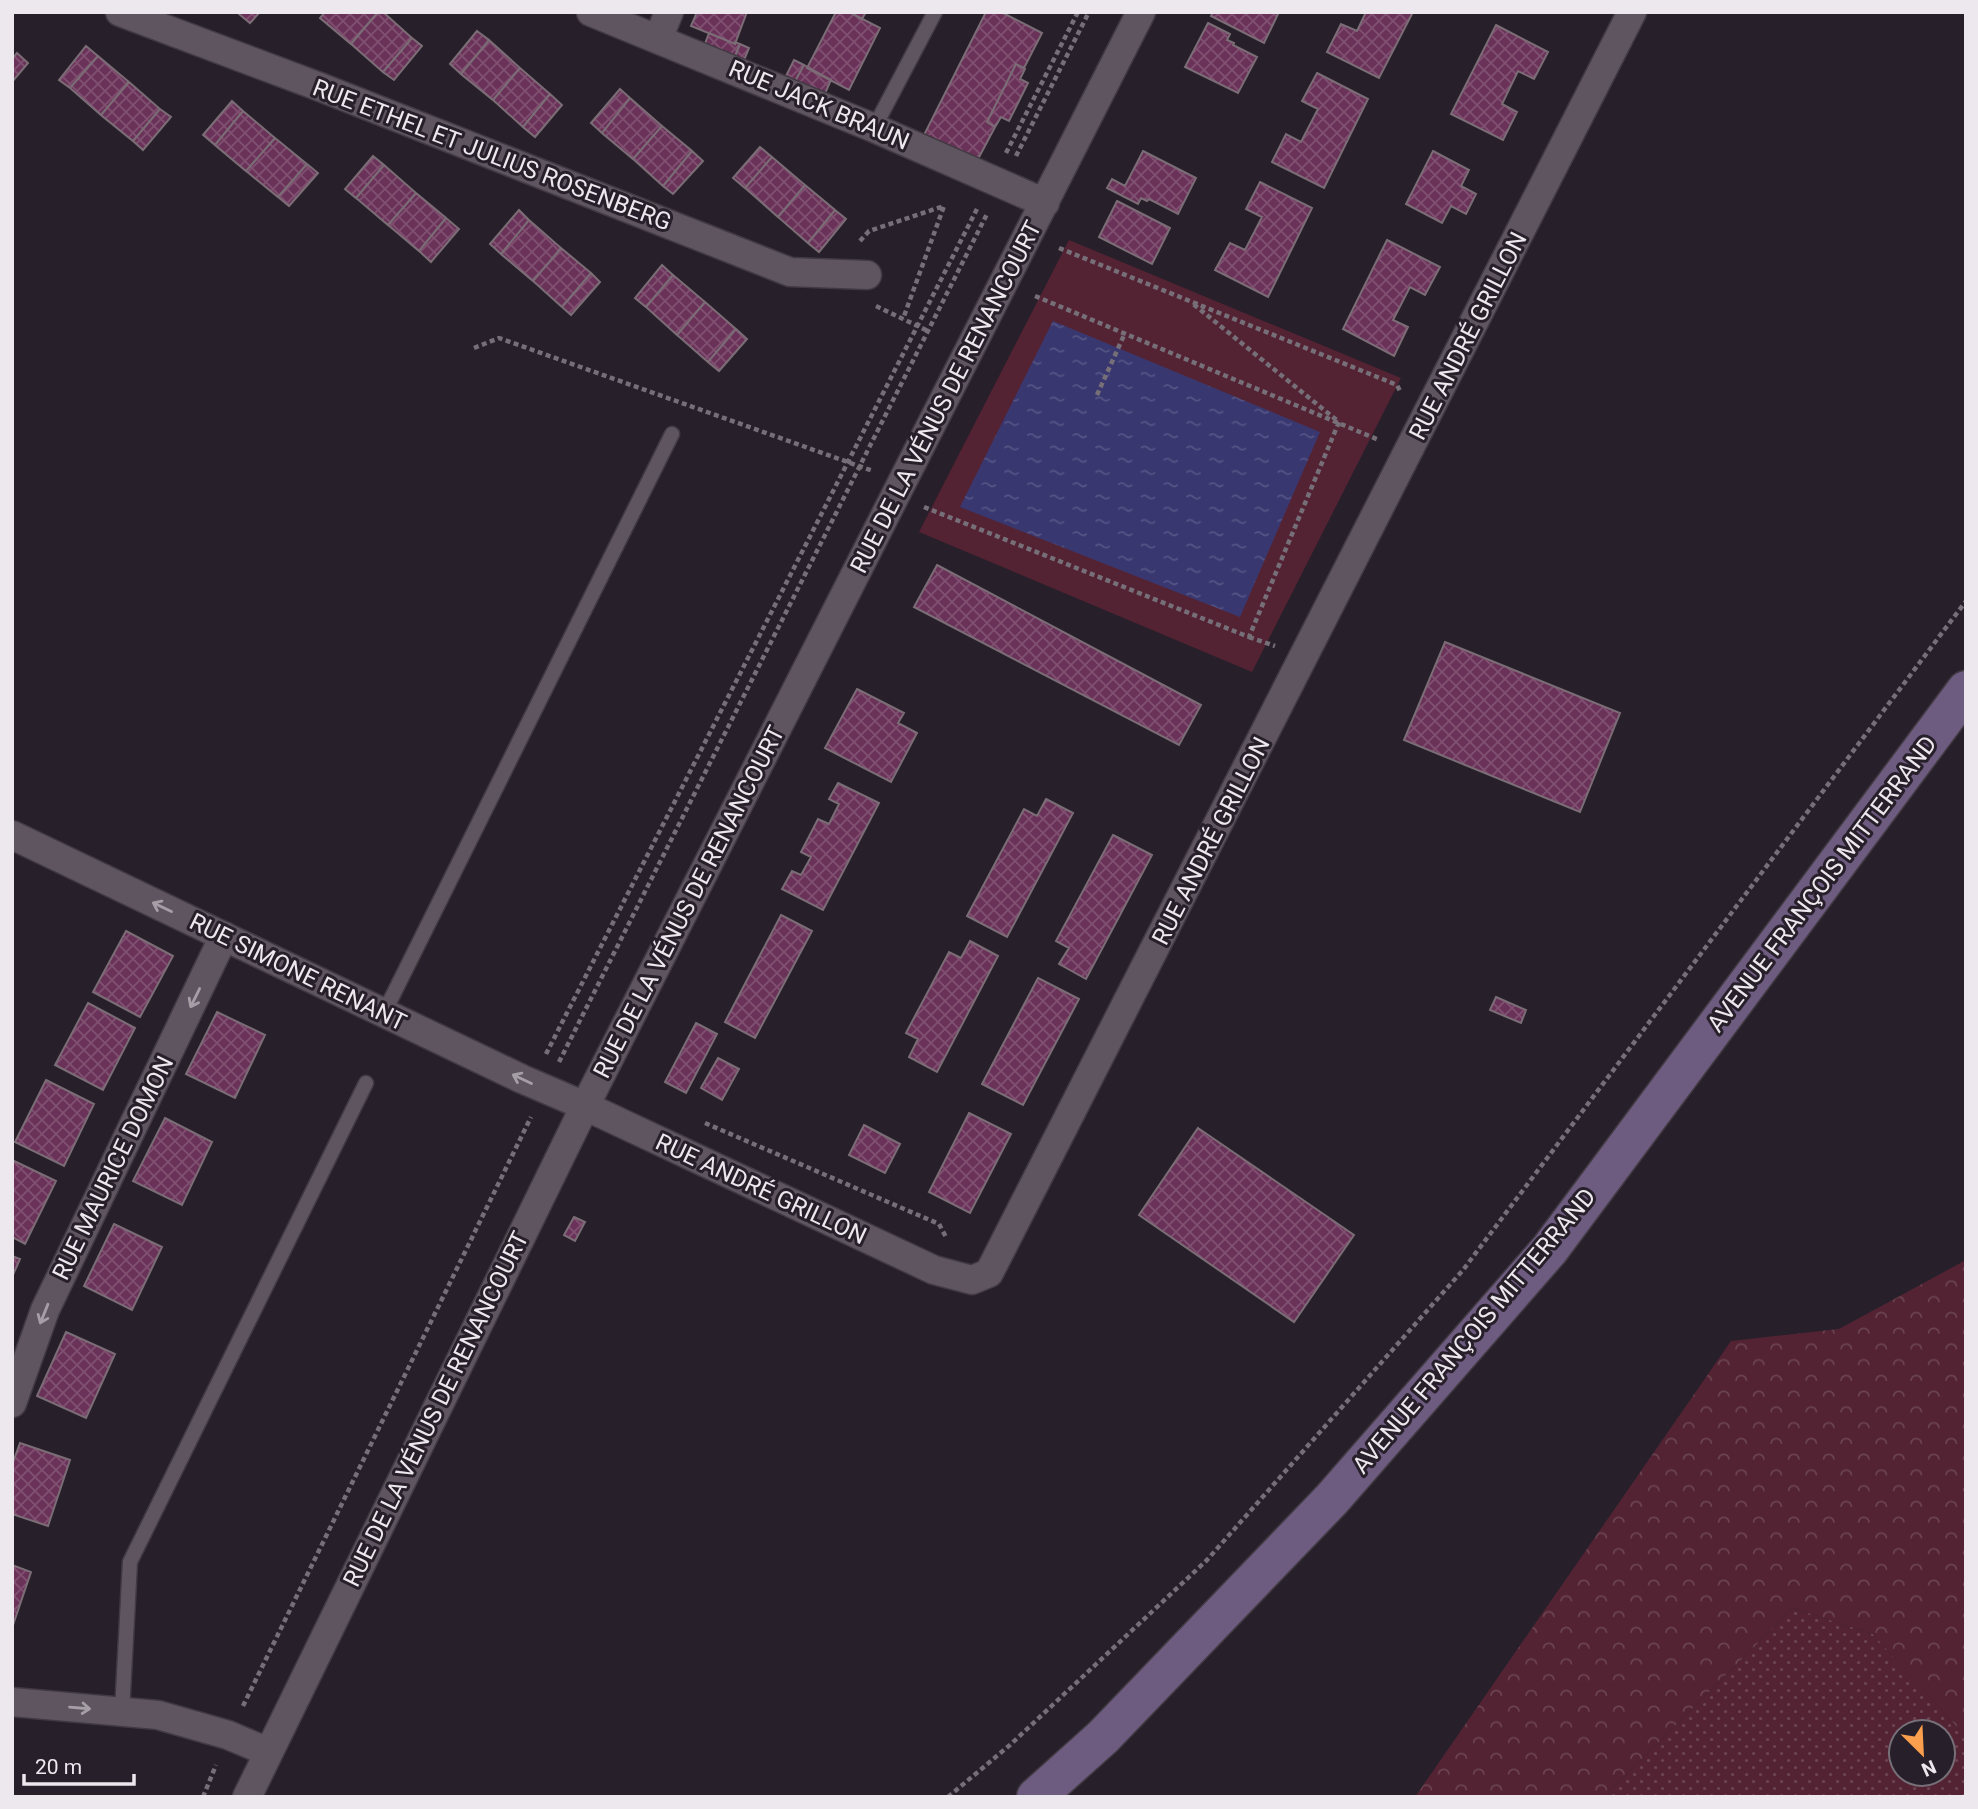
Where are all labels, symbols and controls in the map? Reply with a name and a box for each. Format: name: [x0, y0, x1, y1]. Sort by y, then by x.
street label: RUE JACK BRAUN: [725, 54, 913, 156]
street label: RUE ETHEL ET JULIUS ROSENBERG: [309, 74, 675, 236]
street label: RUE DE LA VÉNUS DE RENANCOURT: [845, 216, 1047, 578]
street label: RUE ANDRÉ GRILLON: [1403, 228, 1533, 444]
street label: RUE DE LA VÉNUS DE RENANCOURT: [588, 721, 790, 1083]
street label: AVENUE FRANÇOIS MITTERRAND: [1702, 731, 1942, 1037]
street label: RUE ANDRÉ GRILLON: [1146, 733, 1276, 949]
one-way arrow: [152, 899, 173, 913]
street label: RUE SIMONE RENANT: [185, 907, 411, 1037]
one-way arrow: [188, 987, 201, 1008]
street label: RUE MAURICE DOMON: [47, 1052, 179, 1284]
one-way arrow: [512, 1071, 533, 1085]
street label: RUE ANDRÉ GRILLON: [651, 1128, 871, 1250]
street label: AVENUE FRANÇOIS MITTERRAND: [1347, 1183, 1601, 1479]
street label: RUE DE LA VÉNUS DE RENANCOURT: [338, 1227, 534, 1591]
one-way arrow: [37, 1303, 50, 1324]
one-way arrow: [68, 1702, 91, 1715]
north arrow: [1887, 1718, 1957, 1788]
scale bar: [24, 1742, 135, 1786]
text: 20 m: [35, 1755, 82, 1779]
text: N: [1918, 1755, 1940, 1781]

